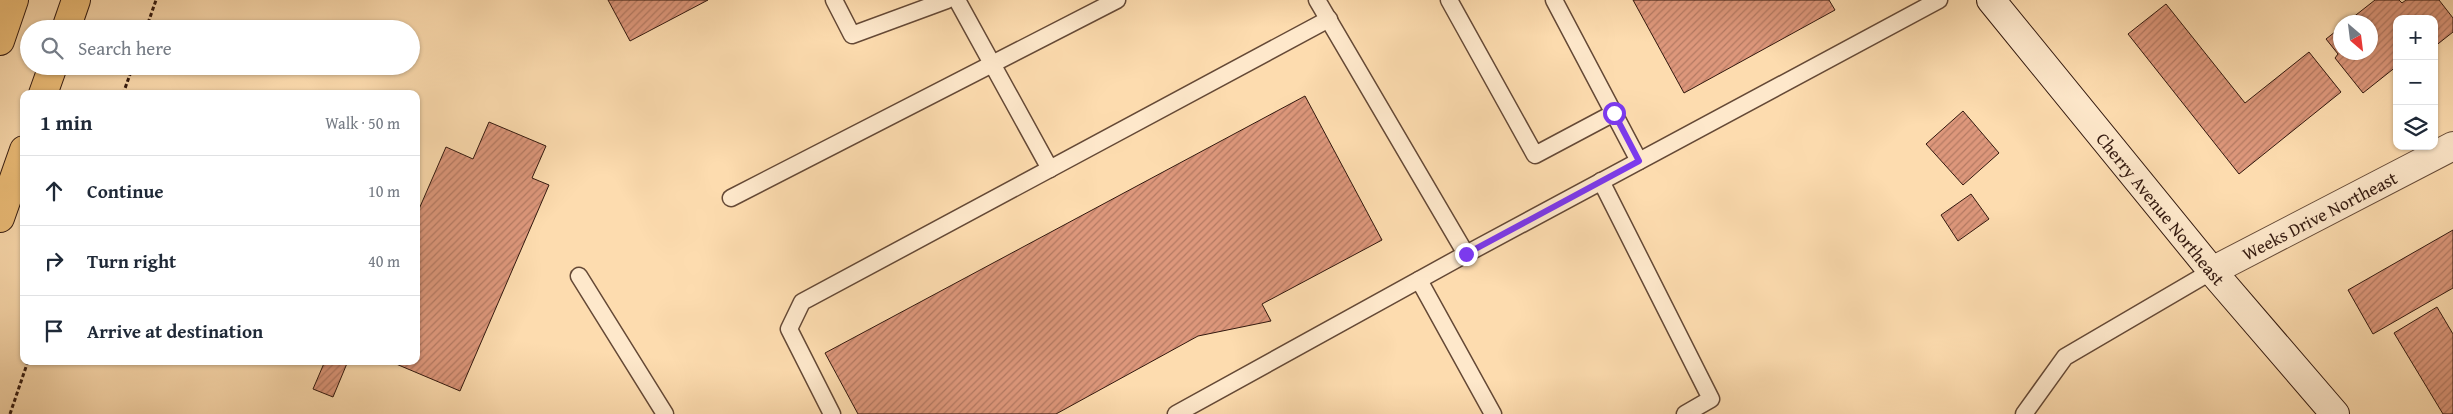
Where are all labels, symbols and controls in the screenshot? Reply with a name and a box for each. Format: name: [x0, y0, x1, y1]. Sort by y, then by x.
north arrow: [2333, 15, 2378, 60]
map controls: [2393, 15, 2438, 150]
button: +: [2393, 15, 2438, 60]
search box: [20, 20, 420, 75]
icon: search: [38, 34, 66, 62]
text: Search here: [78, 34, 172, 62]
button: −: [2393, 60, 2438, 105]
route start: [1603, 102, 1626, 125]
button: layers: [2393, 105, 2438, 150]
text: 1 min: [40, 107, 92, 138]
text: Walk · 50 m: [325, 111, 400, 135]
street label: Cherry Avenue Northeast: [2090, 126, 2232, 291]
street label: Weeks Drive Northeast: [2237, 164, 2402, 267]
icon: ahead: [40, 177, 68, 205]
text: Continue: [87, 177, 164, 205]
text: 10 m: [368, 179, 400, 203]
route end: [1455, 243, 1478, 266]
icon: right: [40, 247, 68, 275]
text: Turn right: [87, 247, 176, 275]
text: 40 m: [368, 249, 400, 273]
icon: arrive: [40, 317, 68, 345]
text: Arrive at destination: [87, 317, 263, 345]

